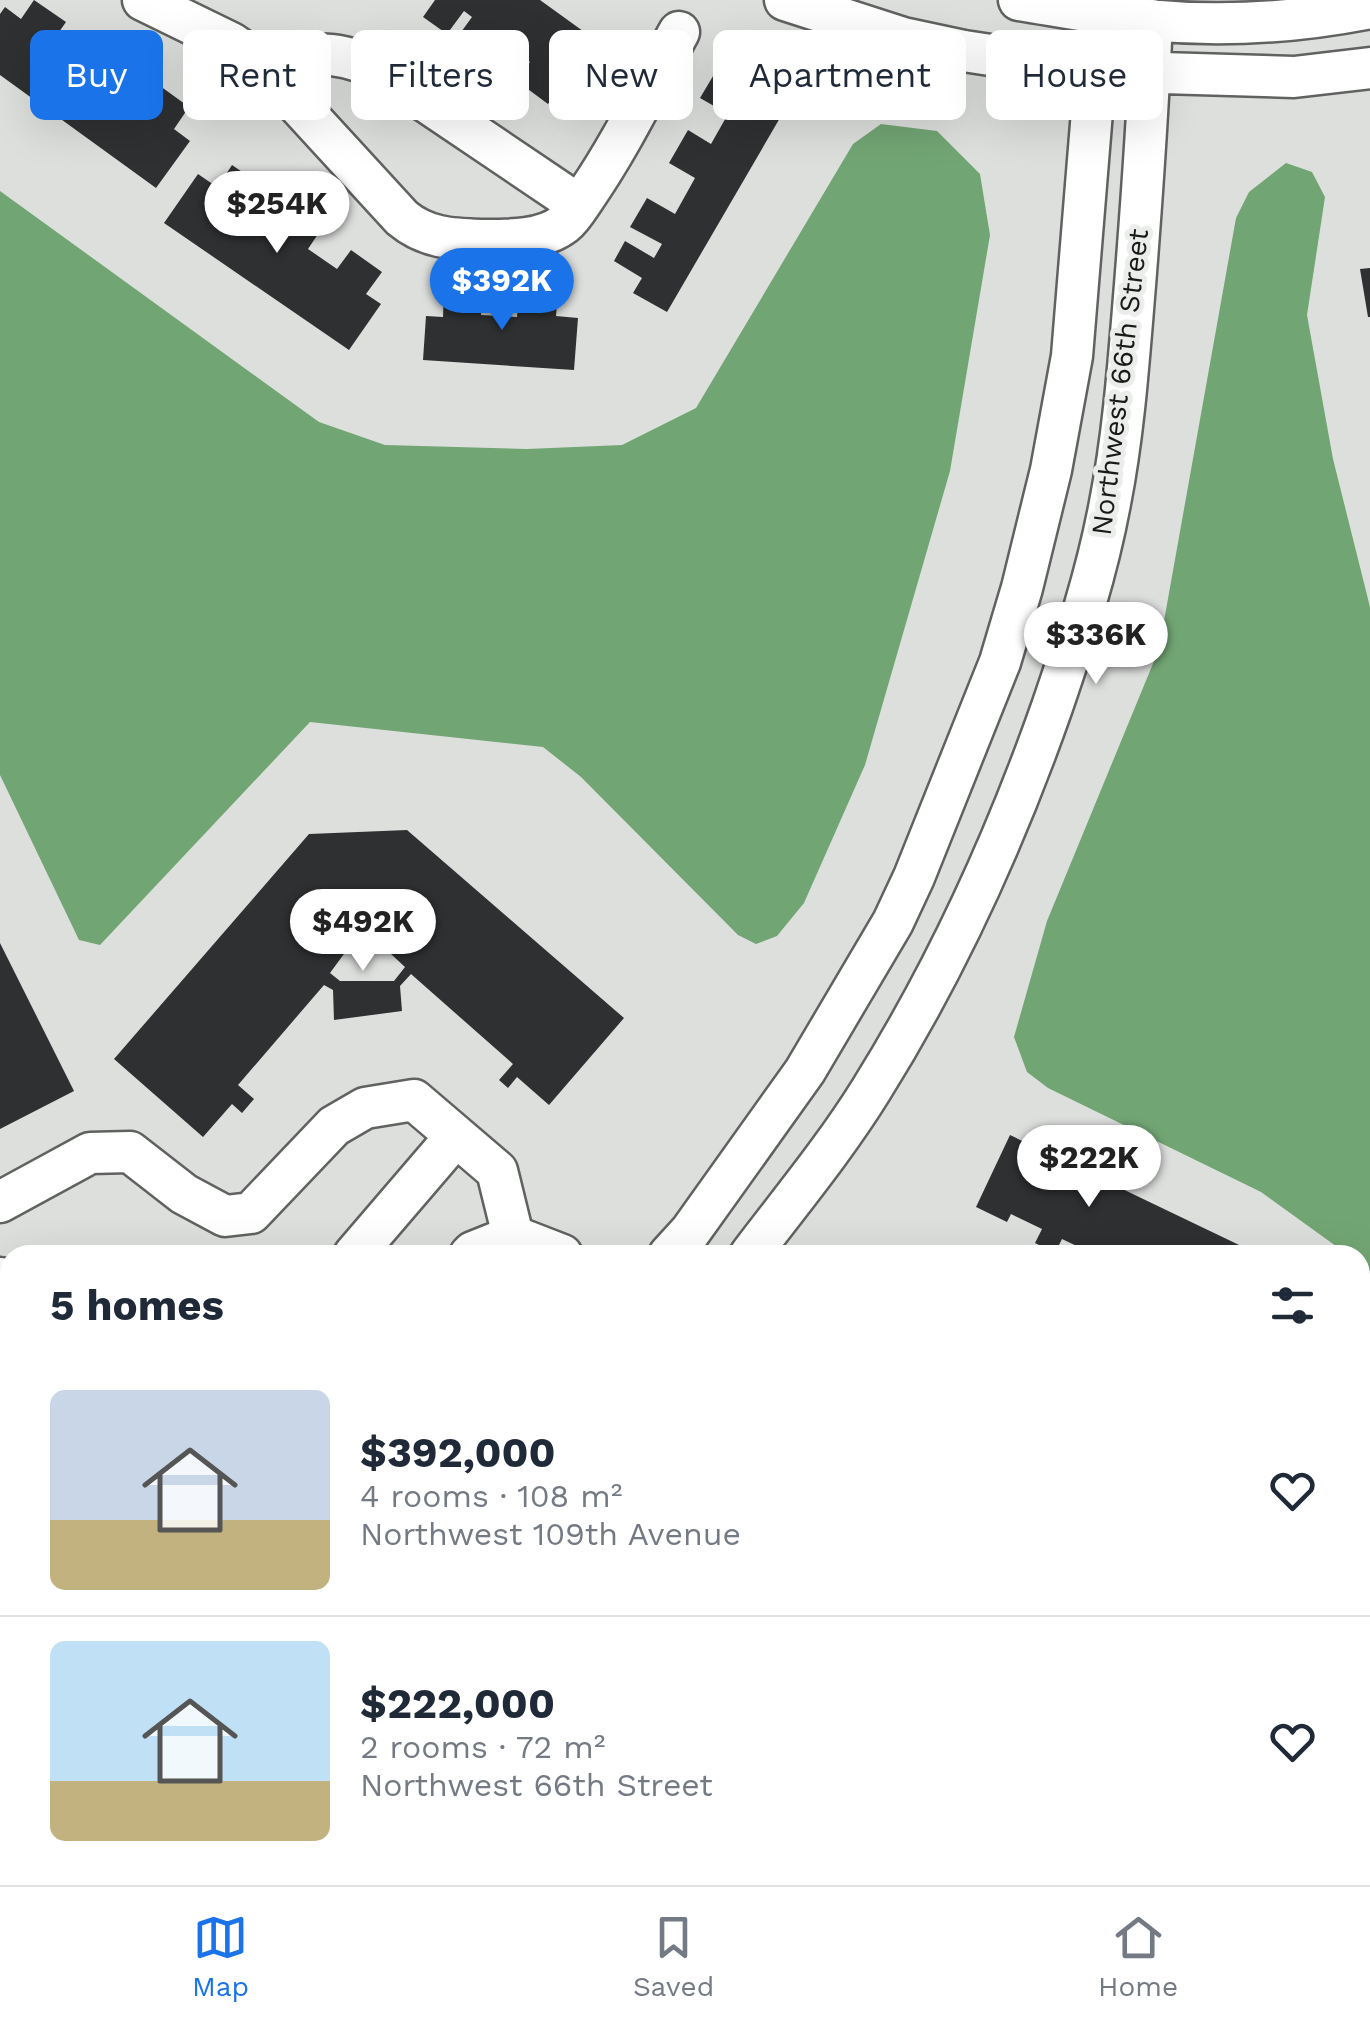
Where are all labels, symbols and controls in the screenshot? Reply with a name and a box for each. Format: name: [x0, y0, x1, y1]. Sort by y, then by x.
chip: Buy: [30, 30, 163, 120]
chip: Rent: [183, 30, 331, 120]
chip: Filters: [351, 30, 529, 120]
chip: New: [549, 30, 693, 120]
chip: Apartment: [713, 30, 966, 120]
chip: House: [986, 30, 1163, 120]
pin: $254K: [207, 171, 347, 256]
text: $254K: [226, 184, 328, 222]
street label: Northwest 66th Street: [1085, 227, 1155, 537]
pin: $392K: [432, 248, 572, 333]
text: $392K: [452, 261, 552, 299]
pin: $336K: [1026, 602, 1166, 687]
text: $336K: [1046, 615, 1146, 653]
pin: $492K: [293, 889, 433, 974]
text: $492K: [312, 902, 414, 940]
pin: $222K: [1019, 1125, 1159, 1210]
text: $222K: [1039, 1138, 1139, 1176]
icon: filters: [1265, 1278, 1320, 1333]
text: 5 homes: [50, 1281, 224, 1330]
text: $392,000: [360, 1428, 556, 1477]
icon: home: [130, 1430, 250, 1550]
icon: heart: [1265, 1463, 1320, 1518]
text: 4 rooms · 108 m²: [360, 1477, 622, 1515]
text: Northwest 109th Avenue: [360, 1515, 741, 1553]
text: $222,000: [360, 1679, 555, 1728]
icon: home: [130, 1681, 250, 1801]
icon: heart: [1265, 1714, 1320, 1769]
text: 2 rooms · 72 m²: [360, 1728, 605, 1766]
text: Northwest 66th Street: [360, 1766, 713, 1804]
tab: Map: [192, 1910, 249, 2003]
tab: Saved: [633, 1910, 714, 2003]
tab: Home: [1098, 1910, 1178, 2003]

